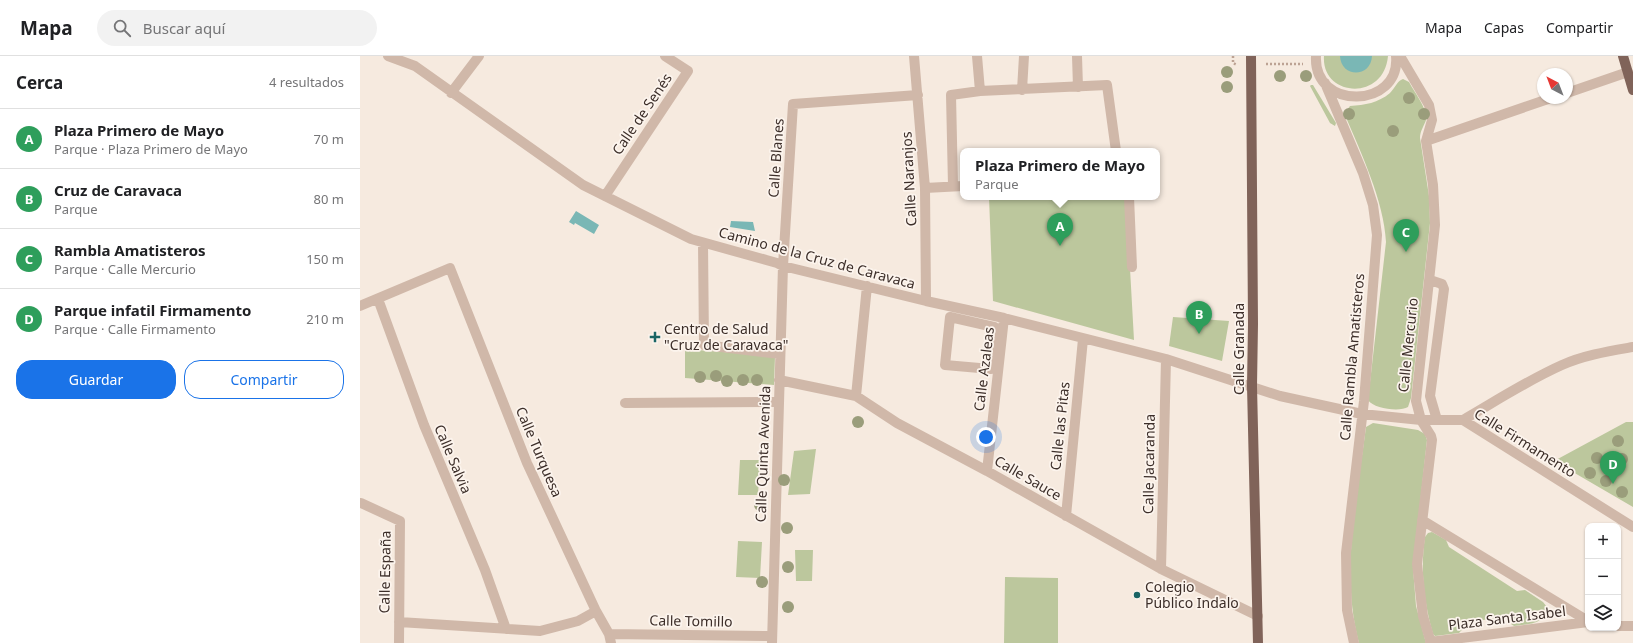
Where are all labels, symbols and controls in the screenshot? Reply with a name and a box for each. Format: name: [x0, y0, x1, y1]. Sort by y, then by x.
search box: [97, 10, 377, 46]
text: Mapa: [20, 15, 73, 41]
icon: search: [111, 17, 133, 39]
text: Buscar aquí: [143, 18, 225, 38]
text: Mapa: [1425, 18, 1462, 37]
text: Capas: [1484, 18, 1524, 37]
text: Compartir: [1546, 18, 1613, 37]
north arrow: [1537, 68, 1573, 104]
street label: Calle de Senés: [607, 69, 676, 158]
text: Cerca: [16, 71, 63, 94]
text: 4 resultados: [269, 73, 344, 91]
street label: Calle Blanes: [763, 117, 788, 198]
text: Plaza Primero de Mayo: [54, 120, 224, 140]
text: A: [25, 130, 34, 148]
text: 70 m: [314, 130, 344, 148]
street label: Calle Naranjos: [897, 131, 920, 227]
text: Parque · Plaza Primero de Mayo: [54, 140, 248, 158]
popup: [960, 148, 1160, 200]
text: Plaza Primero de Mayo: [975, 155, 1145, 175]
text: Parque: [975, 175, 1019, 193]
text: Cruz de Caravaca: [54, 180, 182, 200]
text: B: [25, 190, 33, 208]
text: 80 m: [314, 190, 344, 208]
text: Parque: [54, 200, 98, 218]
pin: A: [1047, 213, 1073, 246]
pin: C: [1393, 219, 1419, 252]
street label: Camino de la Cruz de Caravaca: [717, 222, 917, 293]
text: Rambla Amatisteros: [54, 240, 206, 260]
text: C: [25, 250, 33, 268]
text: 150 m: [306, 250, 344, 268]
text: Parque · Calle Mercurio: [54, 260, 196, 278]
street label: Calle Rambla Amatisteros: [1335, 272, 1368, 441]
street label: Calle Mercurio: [1393, 297, 1422, 393]
text: Parque infatil Firmamento: [54, 300, 251, 320]
pin: B: [1186, 301, 1212, 334]
street label: Calle Granada: [1229, 303, 1248, 395]
text: D: [24, 310, 34, 328]
text: 210 m: [306, 310, 344, 328]
place label: Centro de Salud "Cruz de Caravaca": [664, 319, 789, 354]
text: Parque · Calle Firmamento: [54, 320, 216, 338]
street label: Calle Azaleas: [969, 325, 998, 412]
marker: Centro de Salud "Cruz de Caravaca": [649, 331, 661, 343]
button: Guardar: [16, 360, 176, 399]
button: Compartir: [184, 360, 344, 399]
street label: Calle las Pitas: [1045, 380, 1074, 471]
street label: Calle Quinta Avenida: [751, 385, 774, 523]
street label: Calle Turquesa: [512, 404, 567, 500]
street label: Calle Firmamento: [1471, 404, 1580, 481]
street label: Calle Jacaranda: [1138, 414, 1159, 514]
street label: Calle Salvia: [430, 421, 477, 496]
your location: [976, 427, 996, 447]
street label: Calle Sauce: [991, 451, 1065, 504]
pin: D: [1600, 451, 1626, 484]
map controls: [1585, 523, 1621, 631]
button: +: [1585, 523, 1621, 559]
street label: Calle España: [374, 530, 395, 614]
button: −: [1585, 559, 1621, 595]
place label: Colegio Público Indalo: [1145, 577, 1239, 612]
marker: Colegio Público Indalo: [1132, 590, 1142, 600]
button: layers: [1585, 595, 1621, 631]
street label: Plaza Santa Isabel: [1447, 601, 1567, 634]
street label: Calle Tomillo: [649, 610, 733, 631]

